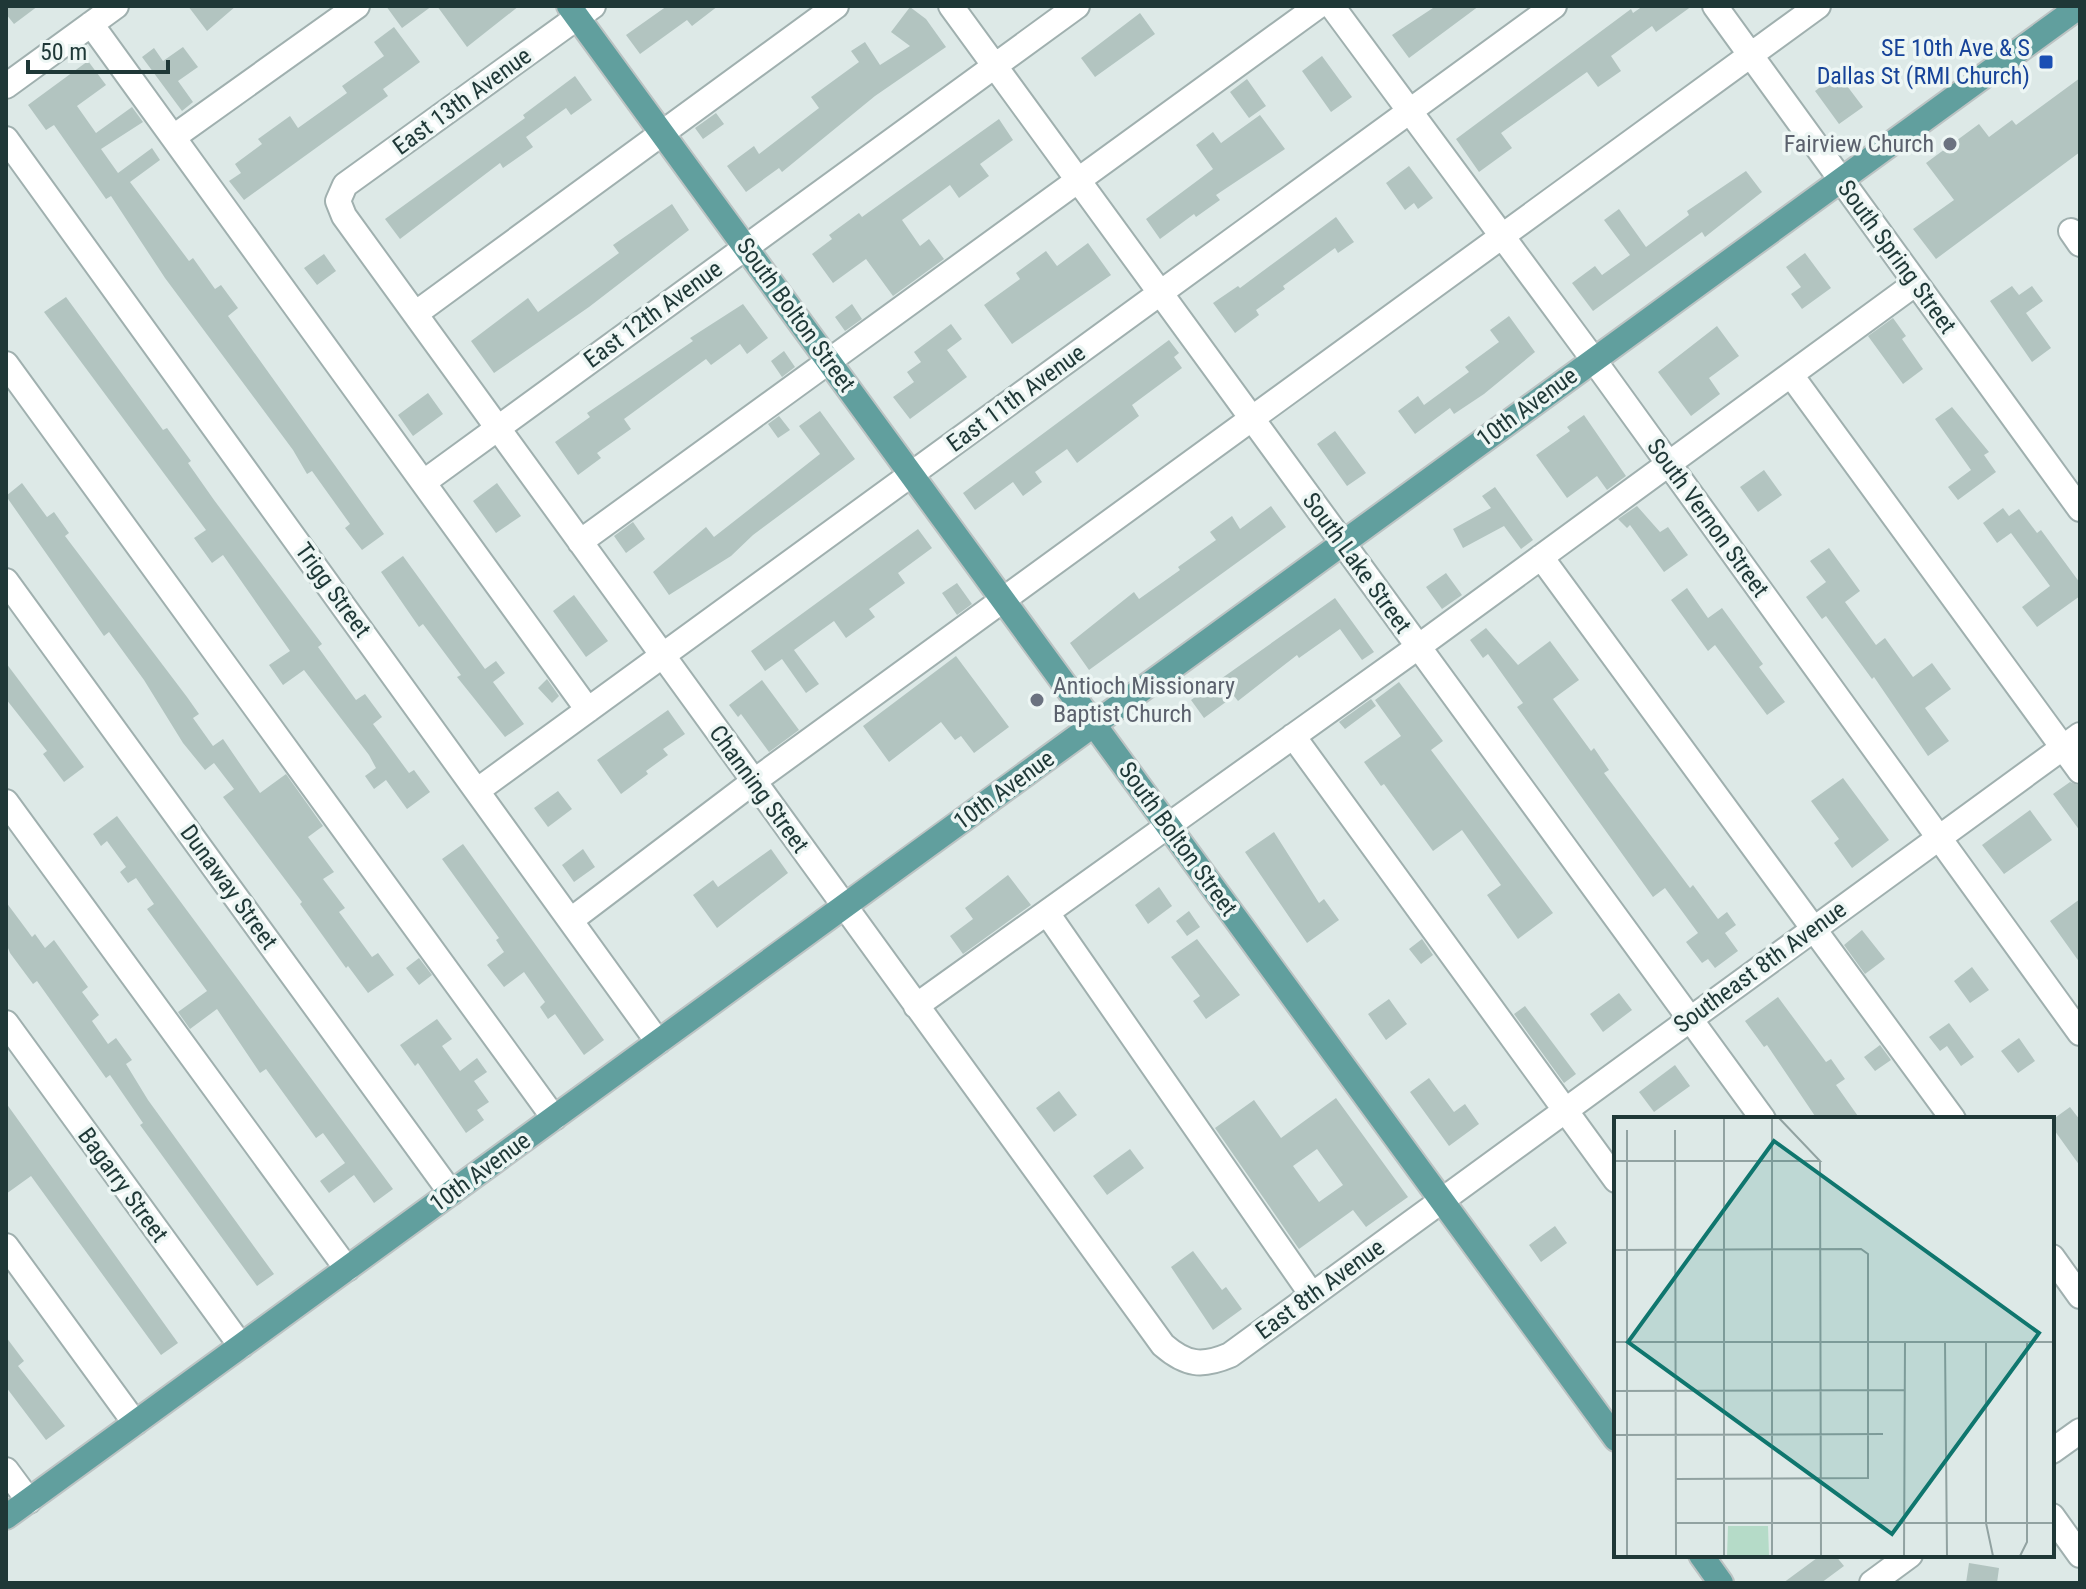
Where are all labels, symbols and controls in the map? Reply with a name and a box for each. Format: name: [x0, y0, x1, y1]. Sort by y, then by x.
scale bar: [28, 24, 168, 74]
place label: SE 10th Ave & S Dallas St (RMI Church): [1817, 34, 2030, 90]
text: 50 m: [40, 38, 87, 66]
street label: East 13th Avenue: [387, 41, 537, 161]
marker: SE 10th Ave & S Dallas St (RMI Church): [2037, 53, 2055, 71]
place label: Fairview Church: [1784, 130, 1934, 158]
marker: Fairview Church: [1941, 135, 1959, 153]
street label: South Spring Street: [1832, 175, 1962, 339]
street label: South Bolton Street: [731, 233, 861, 397]
street label: East 12th Avenue: [578, 254, 728, 374]
street label: East 11th Avenue: [941, 338, 1091, 458]
street label: 10th Avenue: [1471, 361, 1583, 453]
street label: South Vernon Street: [1641, 433, 1775, 603]
street label: South Lake Street: [1297, 487, 1417, 639]
street label: Trigg Street: [289, 537, 377, 643]
place label: Antioch Missionary Baptist Church: [1053, 672, 1235, 728]
marker: Antioch Missionary Baptist Church: [1028, 691, 1046, 709]
street label: Channing Street: [703, 720, 815, 858]
street label: 10th Avenue: [948, 744, 1060, 836]
street label: South Bolton Street: [1113, 757, 1243, 921]
street label: Dunaway Street: [174, 819, 284, 955]
street label: Southeast 8th Avenue: [1668, 895, 1852, 1039]
inset map: [1614, 1117, 2054, 1557]
street label: Bagarry Street: [72, 1122, 174, 1248]
street label: 10th Avenue: [424, 1126, 536, 1218]
street label: East 8th Avenue: [1250, 1233, 1390, 1345]

